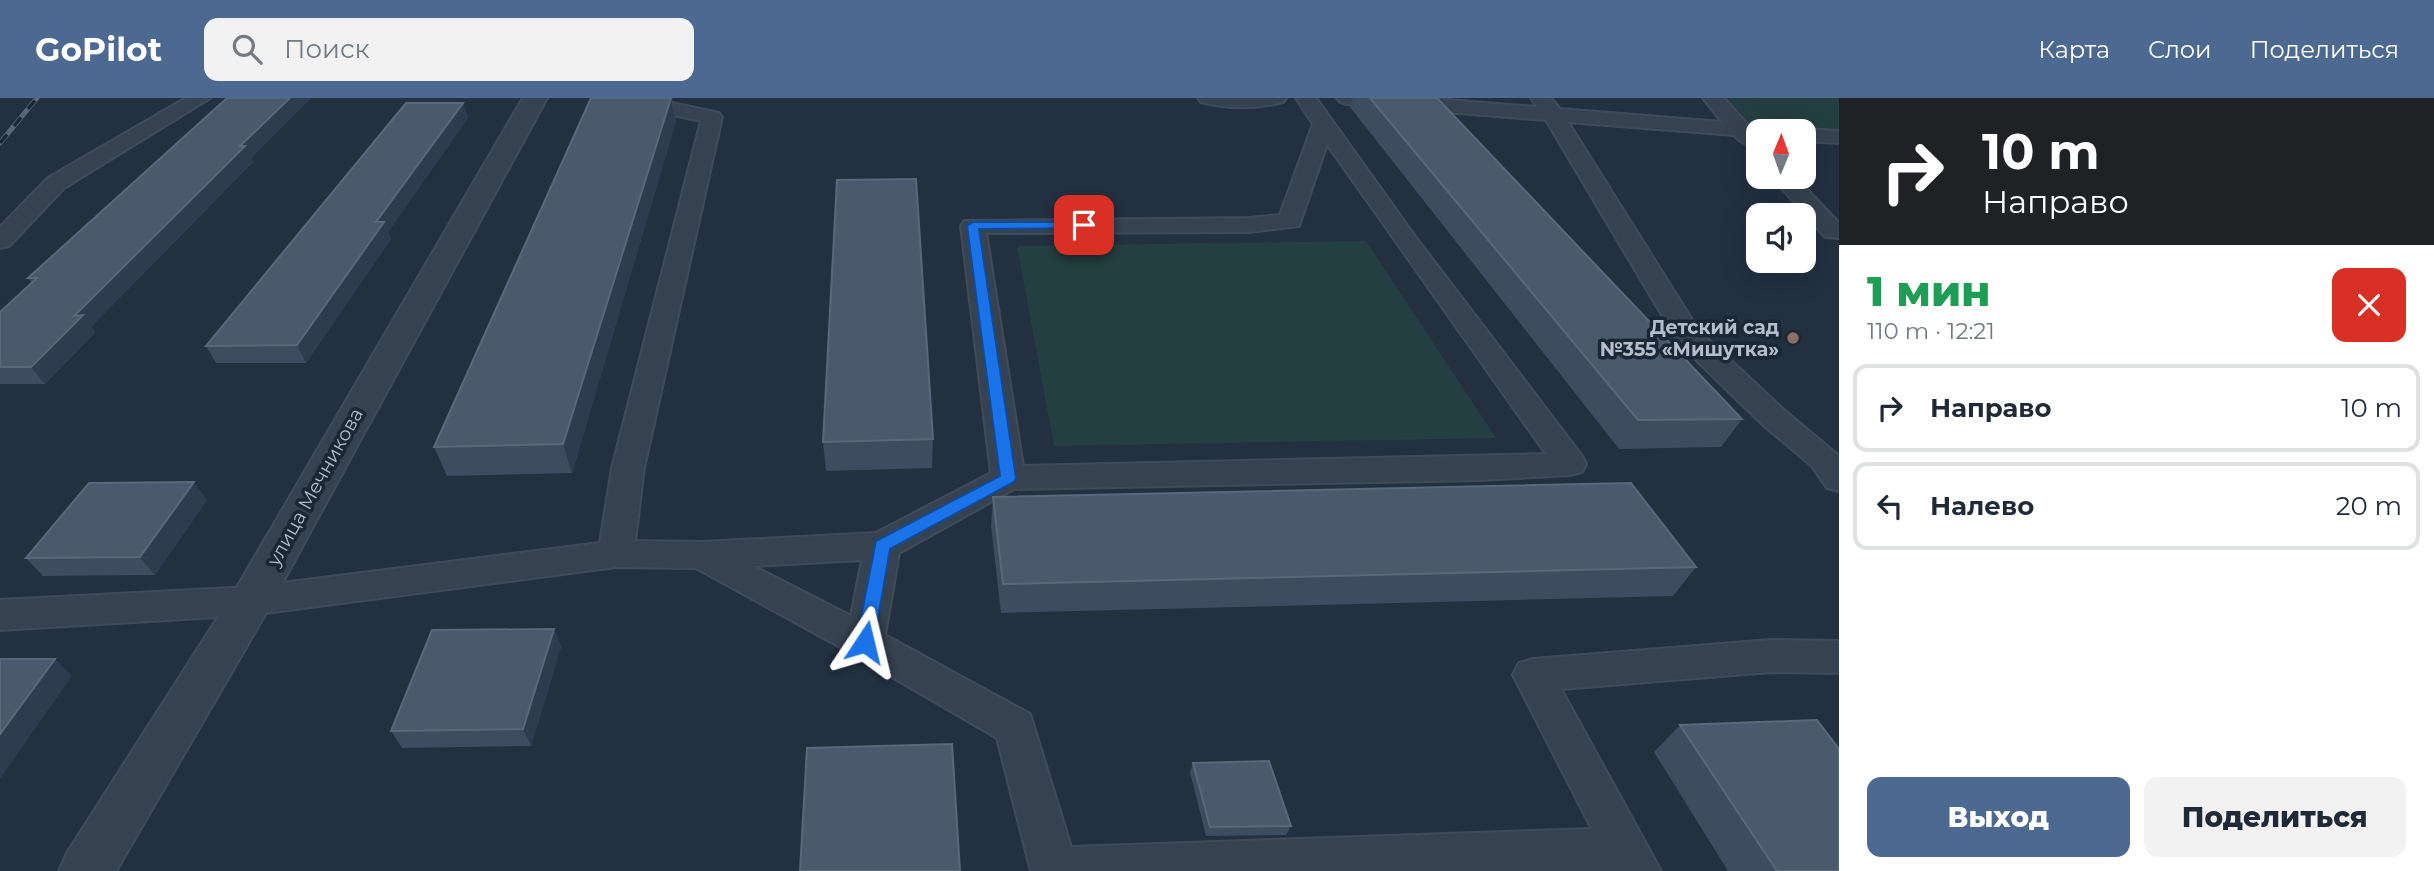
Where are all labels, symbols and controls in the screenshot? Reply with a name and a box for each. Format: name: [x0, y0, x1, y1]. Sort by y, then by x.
search box: [204, 18, 694, 81]
text: GoPilot: [35, 29, 162, 69]
icon: search: [228, 30, 266, 68]
text: Поиск: [284, 33, 370, 65]
text: Карта: [2038, 35, 2110, 64]
text: Слои: [2148, 35, 2212, 64]
text: Поделиться: [2250, 35, 2399, 64]
north arrow: [1746, 119, 1816, 189]
map controls: [1746, 119, 1816, 273]
text: 10 m: [1982, 122, 2100, 181]
icon: right: [1867, 126, 1958, 217]
text: Направо: [1982, 182, 2129, 221]
pin: [1054, 195, 1114, 255]
button: sound: [1746, 203, 1816, 273]
icon: arrive: [1065, 206, 1103, 244]
text: 1 мин: [1867, 265, 1991, 317]
button: close: [2332, 268, 2406, 342]
place label: Детский сад №355 «Мишутка»: [1600, 316, 1779, 361]
text: 110 m · 12:21: [1867, 317, 1995, 345]
marker: Детский сад №355 «Мишутка»: [1785, 330, 1801, 346]
icon: right: [1871, 389, 1909, 427]
text: Направо: [1930, 392, 2051, 424]
text: 10 m: [2341, 392, 2402, 424]
street label: улица Мечникова: [262, 404, 368, 571]
icon: left: [1871, 487, 1909, 525]
text: Налево: [1930, 490, 2034, 522]
text: 20 m: [2336, 490, 2402, 522]
position arrow: [828, 605, 902, 679]
button: Выход: [1867, 777, 2130, 857]
button: Поделиться: [2144, 777, 2406, 857]

